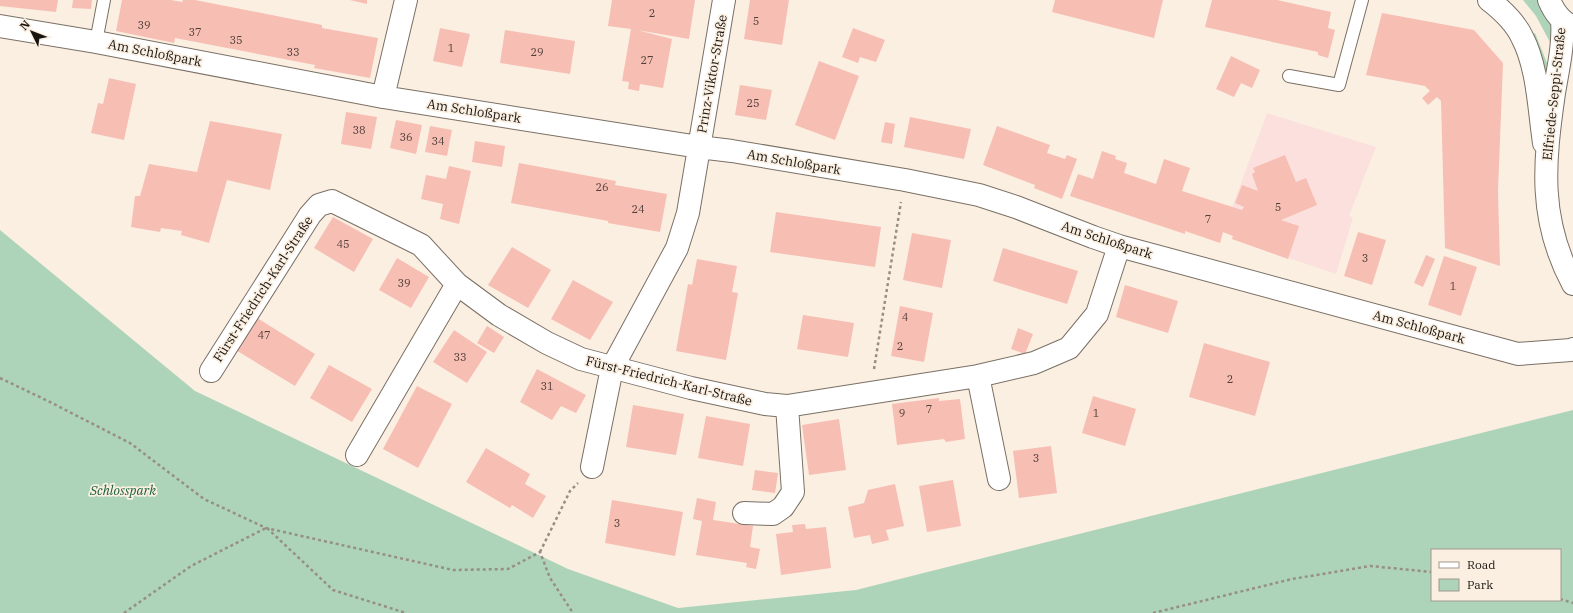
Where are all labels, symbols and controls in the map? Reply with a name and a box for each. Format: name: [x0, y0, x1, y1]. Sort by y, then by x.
house number: 2: [649, 6, 655, 20]
north arrow: [12, 12, 52, 52]
street label: Prinz-Viktor-Straße: [693, 13, 731, 135]
house number: 5: [753, 14, 759, 28]
text: N: [17, 17, 33, 33]
house number: 39: [137, 18, 151, 32]
house number: 37: [188, 25, 202, 39]
street label: Elfriede-Seppi-Straße: [1539, 27, 1569, 161]
house number: 35: [229, 33, 243, 47]
street label: Am Schloßpark: [107, 36, 204, 70]
house number: 1: [448, 41, 454, 55]
house number: 33: [286, 45, 300, 59]
house number: 29: [530, 45, 544, 59]
house number: 27: [640, 53, 654, 67]
street label: Am Schloßpark: [426, 95, 523, 127]
house number: 25: [746, 96, 760, 110]
house number: 38: [352, 123, 366, 137]
house number: 36: [399, 130, 413, 144]
house number: 34: [431, 134, 445, 148]
street label: Am Schloßpark: [746, 145, 843, 179]
house number: 26: [595, 180, 609, 194]
house number: 5: [1275, 200, 1281, 214]
house number: 24: [631, 202, 645, 216]
house number: 7: [1205, 212, 1211, 226]
street label: Fürst-Friedrich-Karl-Straße: [209, 213, 317, 365]
street label: Am Schloßpark: [1059, 217, 1155, 263]
house number: 45: [336, 237, 350, 251]
house number: 3: [1362, 251, 1368, 265]
house number: 39: [397, 276, 411, 290]
house number: 1: [1450, 279, 1456, 293]
street label: Am Schloßpark: [1371, 307, 1467, 348]
house number: 4: [902, 310, 909, 324]
house number: 47: [257, 328, 271, 342]
house number: 2: [897, 339, 903, 353]
house number: 33: [453, 350, 467, 364]
street label: Fürst-Friedrich-Karl-Straße: [584, 352, 754, 410]
house number: 2: [1227, 372, 1233, 386]
house number: 31: [540, 379, 554, 393]
house number: 7: [926, 402, 932, 416]
house number: 9: [899, 406, 905, 420]
house number: 1: [1093, 406, 1099, 420]
house number: 3: [1033, 451, 1039, 465]
park label: Schlosspark: [89, 482, 156, 499]
house number: 3: [614, 516, 620, 530]
legend: [1431, 549, 1561, 601]
text: Road: [1467, 557, 1496, 572]
text: Park: [1467, 577, 1493, 592]

